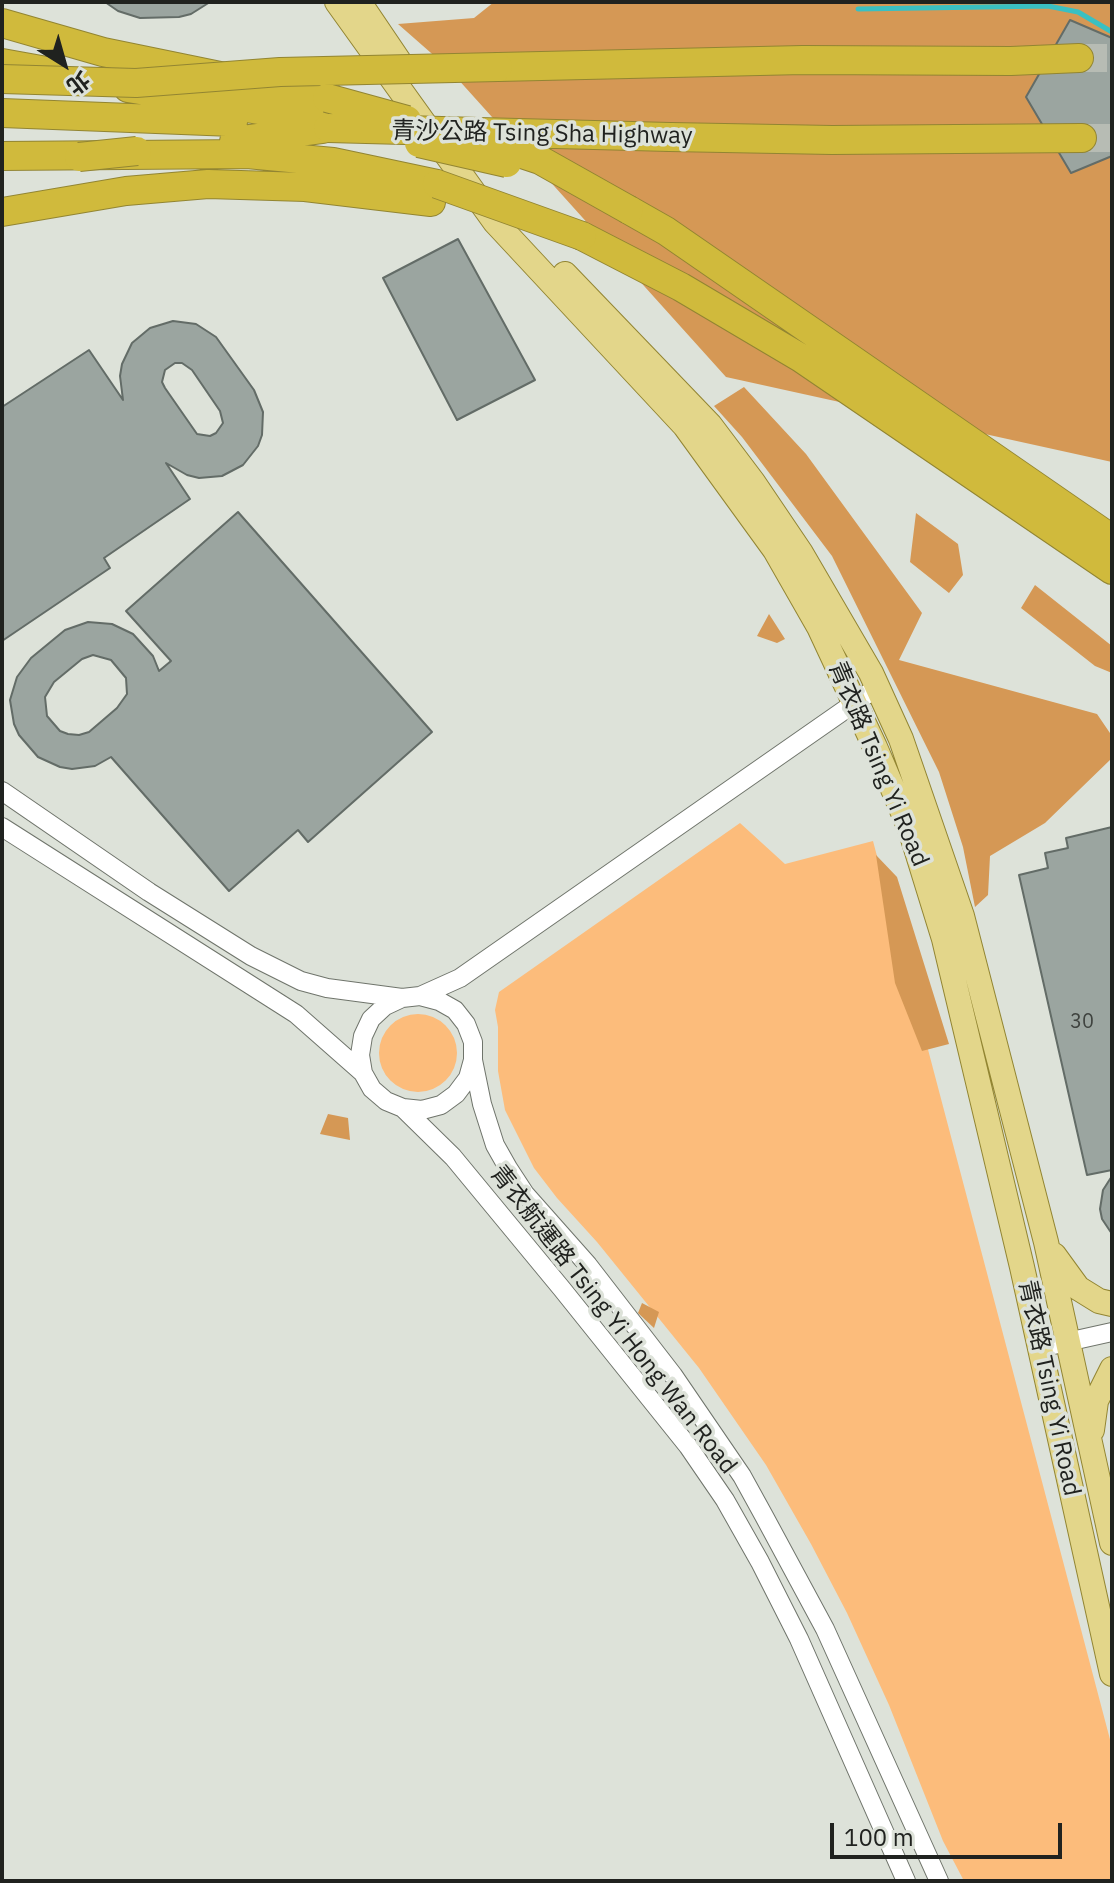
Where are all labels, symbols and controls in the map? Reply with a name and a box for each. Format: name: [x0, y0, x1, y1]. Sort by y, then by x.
north arrow: [24, 24, 104, 104]
text: 北: [61, 65, 96, 102]
street label: 青沙公路 Tsing Sha Highway: [391, 117, 693, 151]
street label: 青衣路 Tsing Yi Road: [822, 657, 934, 871]
house number: 30: [1070, 1010, 1094, 1034]
street label: 青衣航運路 Tsing Yi Hong Wan Road: [484, 1160, 742, 1480]
street label: 青衣路 Tsing Yi Road: [1012, 1277, 1086, 1499]
scale bar: [834, 1807, 1066, 1857]
text: 100 m: [844, 1821, 914, 1853]

